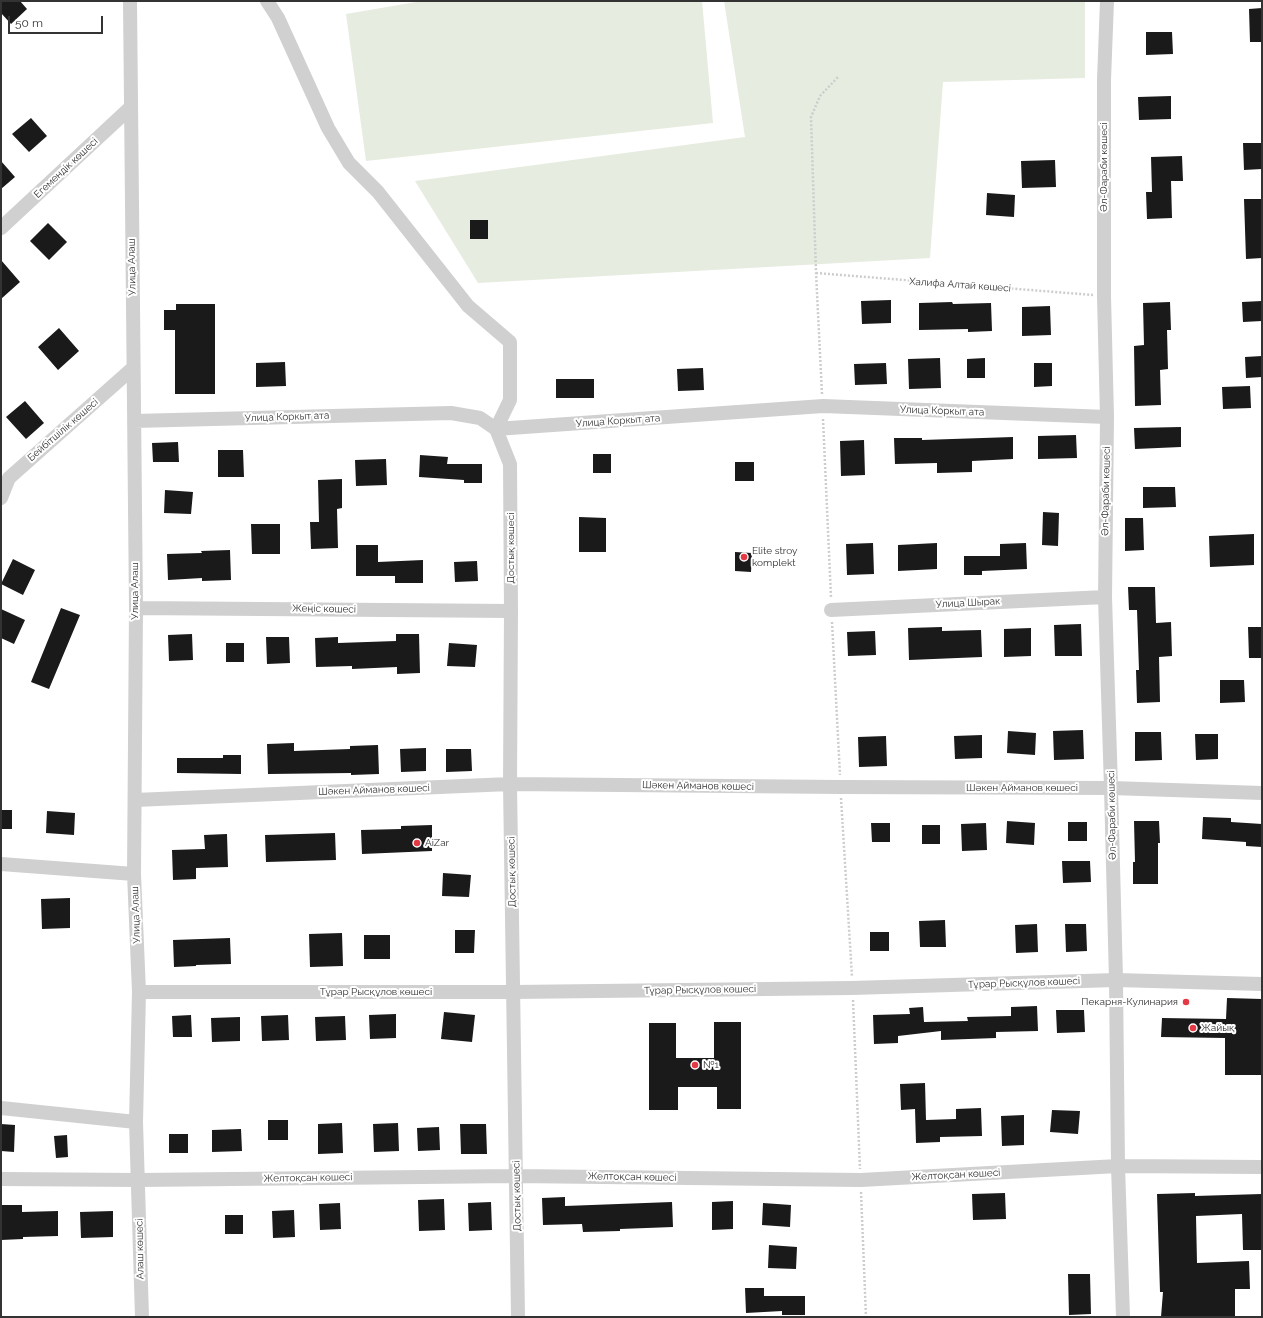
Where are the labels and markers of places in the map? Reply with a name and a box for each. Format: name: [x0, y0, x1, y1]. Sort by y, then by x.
place label: Elite stroy komplekt: [752, 545, 797, 568]
marker: Elite stroy komplekt: [739, 552, 749, 562]
place label: AiZar: [425, 837, 449, 849]
marker: AiZar: [412, 838, 422, 848]
place label: Пекарня-Кулинария: [1081, 996, 1178, 1008]
marker: Пекарня-Кулинария: [1181, 997, 1191, 1007]
place label: Жайық: [1201, 1022, 1234, 1034]
marker: Жайық: [1188, 1023, 1198, 1033]
place label: №1: [703, 1059, 719, 1071]
marker: №1: [690, 1060, 700, 1070]

